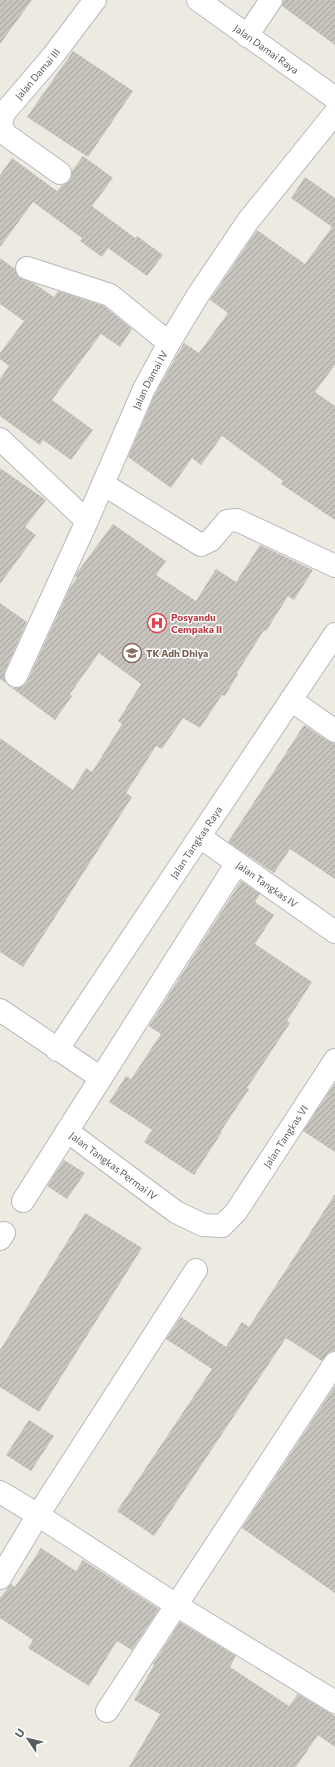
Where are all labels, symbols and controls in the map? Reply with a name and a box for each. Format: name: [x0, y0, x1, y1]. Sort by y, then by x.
street label: Jalan Damai Raya: [232, 22, 301, 76]
street label: Jalan Damai III: [12, 46, 62, 102]
street label: Jalan Damai IV: [130, 348, 170, 411]
place label: Posyandu Cempaka II: [171, 611, 222, 635]
hospital icon: Posyandu Cempaka II: [146, 612, 168, 634]
school or university icon: TK Adh Dhiya: [121, 642, 143, 664]
place label: TK Adh Dhiya: [146, 647, 208, 659]
street label: Jalan Tangkas Raya: [167, 804, 224, 881]
street label: Jalan Tangkas IV: [234, 858, 300, 910]
street label: Jalan Tangkas VI: [261, 1103, 310, 1170]
street label: Jalan Tangkas Permai IV: [67, 1129, 160, 1202]
north arrow: [8, 1719, 48, 1759]
text: U: [12, 1726, 27, 1740]

